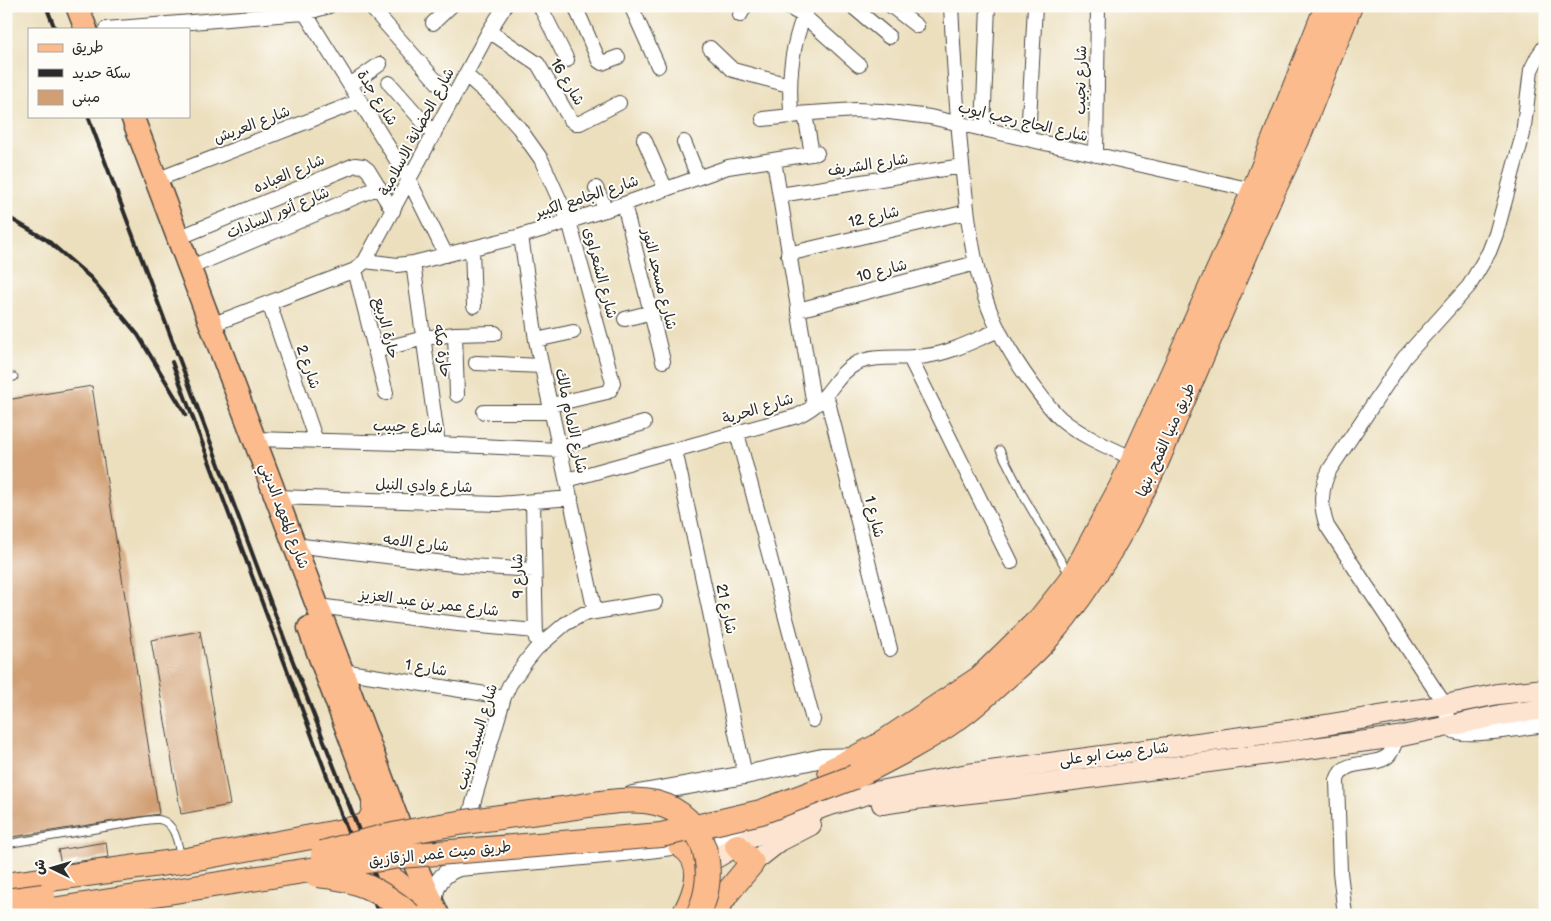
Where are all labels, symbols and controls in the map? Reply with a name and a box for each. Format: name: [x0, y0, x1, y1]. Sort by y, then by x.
legend: [28, 28, 190, 118]
text: طريق: [72, 38, 104, 57]
street label: شارع نجيب: [1071, 45, 1091, 115]
street label: شارع 16: [546, 55, 588, 109]
text: سكة حديد: [72, 64, 131, 83]
street label: شارع الحضانة الاسلامية: [375, 65, 459, 199]
street label: شارع جدة: [353, 67, 401, 129]
text: مبنى: [72, 88, 100, 107]
street label: شارع الحاج رجب ايوب: [956, 98, 1090, 146]
street label: شارع العريش: [211, 102, 293, 148]
street label: شارع الشريف: [826, 149, 910, 181]
street label: شارع العباده: [250, 150, 328, 198]
street label: شارع الجامع الكبير: [531, 171, 641, 224]
street label: شارع أنور السادات: [224, 183, 332, 243]
street label: شارع 12: [847, 202, 901, 232]
street label: شارع الشعراوى: [579, 225, 621, 321]
street label: شارع مسجد النور: [637, 225, 681, 332]
street label: شارع 10: [855, 255, 909, 287]
street label: حارة الربيع: [368, 295, 403, 361]
street label: حارة مكه: [429, 323, 455, 379]
street label: شارع 2: [292, 342, 324, 392]
street label: شارع الامام مالك: [550, 367, 591, 476]
street label: طريق منيا القمح, بنها: [1132, 380, 1200, 500]
street label: شارع الحرية: [720, 389, 796, 429]
street label: شارع حبيب: [373, 416, 443, 438]
street label: شارع المعهد الديني: [252, 460, 313, 573]
street label: شارع وادي النيل: [375, 475, 473, 498]
street label: شارع 1: [860, 494, 888, 540]
street label: شارع الامه: [382, 530, 450, 556]
street label: شارع 9: [508, 553, 528, 599]
street label: شارع 21: [711, 582, 741, 636]
street label: شارع عمر بن عبد العزيز: [356, 585, 500, 621]
street label: شارع 1: [404, 655, 448, 681]
street label: شارع السيدة زينب: [452, 682, 502, 792]
street label: شارع ميت ابو على: [1058, 738, 1170, 770]
street label: طريق ميت غمر, الزقازيق: [368, 837, 512, 871]
north arrow: [28, 844, 78, 894]
text: ش: [30, 858, 49, 875]

